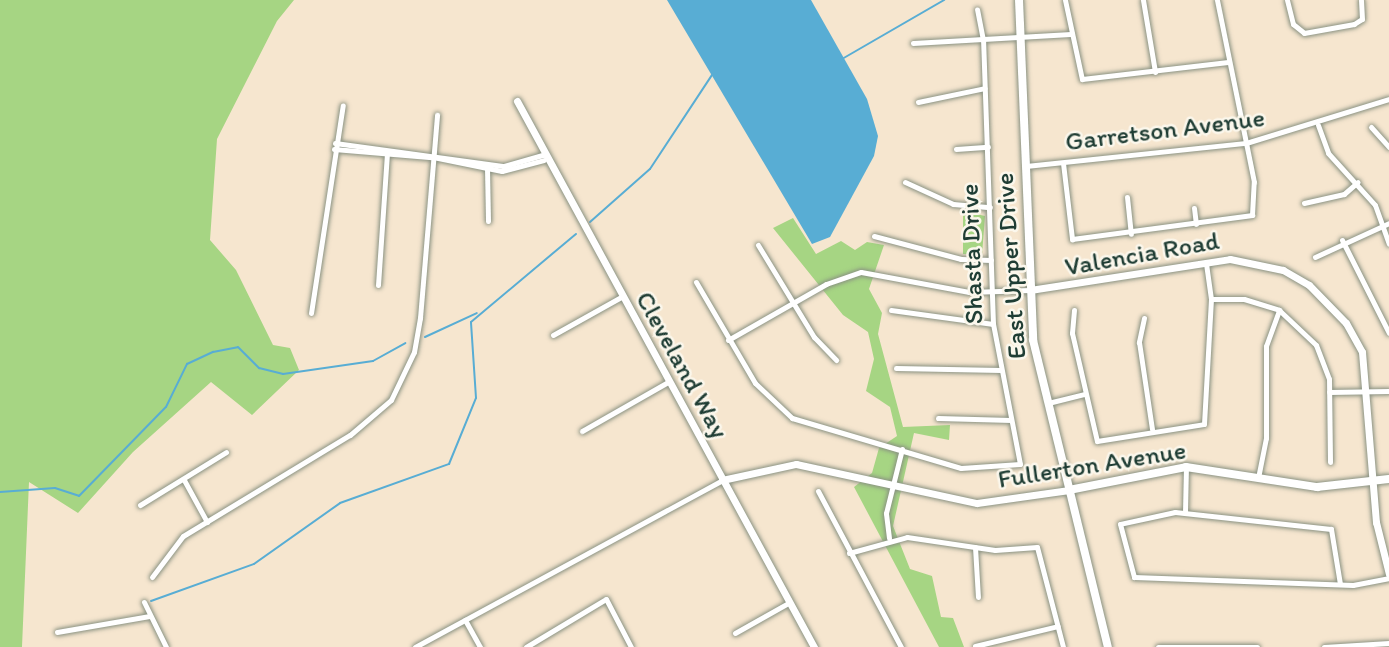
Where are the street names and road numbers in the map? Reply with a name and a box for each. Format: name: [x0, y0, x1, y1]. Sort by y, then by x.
street label: Garretson Avenue: [1064, 102, 1266, 158]
street label: East Upper Drive: [989, 172, 1033, 360]
street label: Shasta Drive: [954, 183, 990, 325]
street label: Valencia Road: [1063, 225, 1221, 283]
street label: Cleveland Way: [629, 286, 735, 444]
street label: Fullerton Avenue: [996, 435, 1188, 495]

